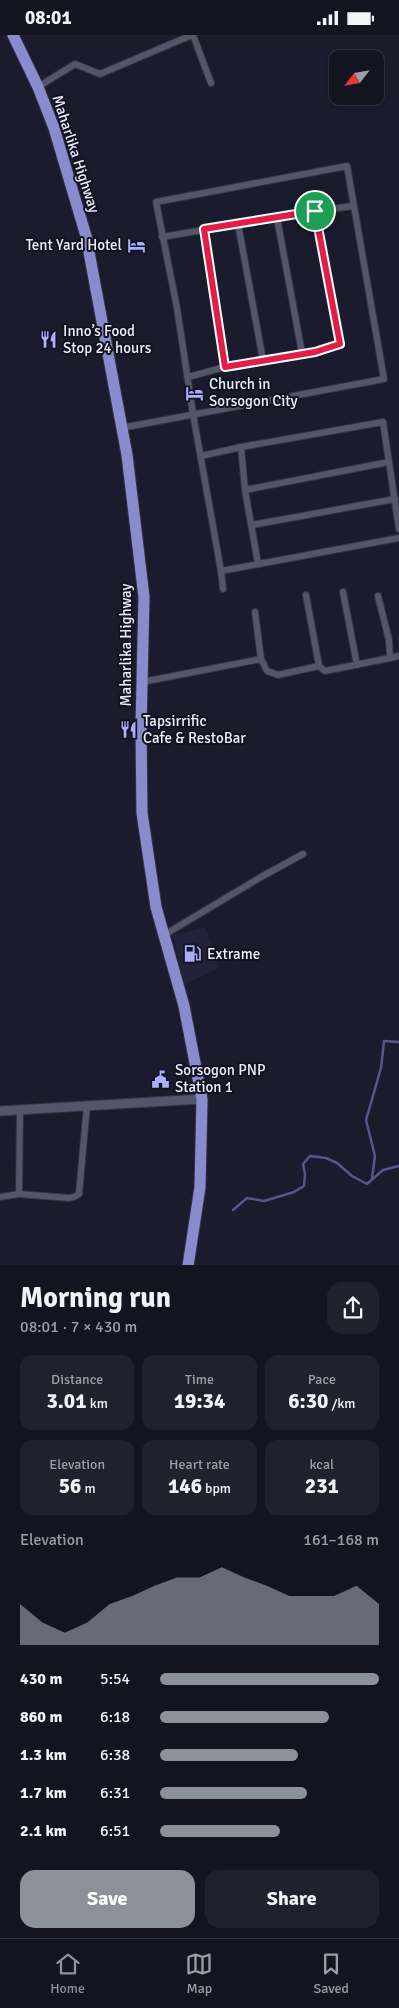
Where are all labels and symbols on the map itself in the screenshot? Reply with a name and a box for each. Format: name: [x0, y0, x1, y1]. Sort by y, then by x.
north arrow: [329, 50, 384, 105]
street label: Maharlika Highway: [48, 93, 104, 215]
pin: [294, 190, 336, 232]
hotel icon: Tent Yard Hotel: [126, 235, 146, 255]
place label: Tent Yard Hotel: [26, 236, 122, 254]
place label: Inno’s Food Stop 24 hours: [63, 322, 152, 357]
restaurant icon: Inno’s Food Stop 24 hours: [39, 330, 59, 350]
place label: Church in Sorsogon City: [209, 375, 298, 410]
hotel icon: Church in Sorsogon City: [185, 383, 205, 403]
street label: Maharlika Highway: [117, 584, 135, 707]
place label: Tapsirrific Cafe & RestoBar: [143, 712, 246, 747]
restaurant icon: Tapsirrific Cafe & RestoBar: [119, 720, 139, 740]
fuel station icon: Extrame: [183, 944, 203, 964]
place label: Extrame: [207, 945, 260, 963]
place label: Sorsogon PNP Station 1: [175, 1061, 265, 1096]
public building icon: Sorsogon PNP Station 1: [151, 1069, 171, 1089]

